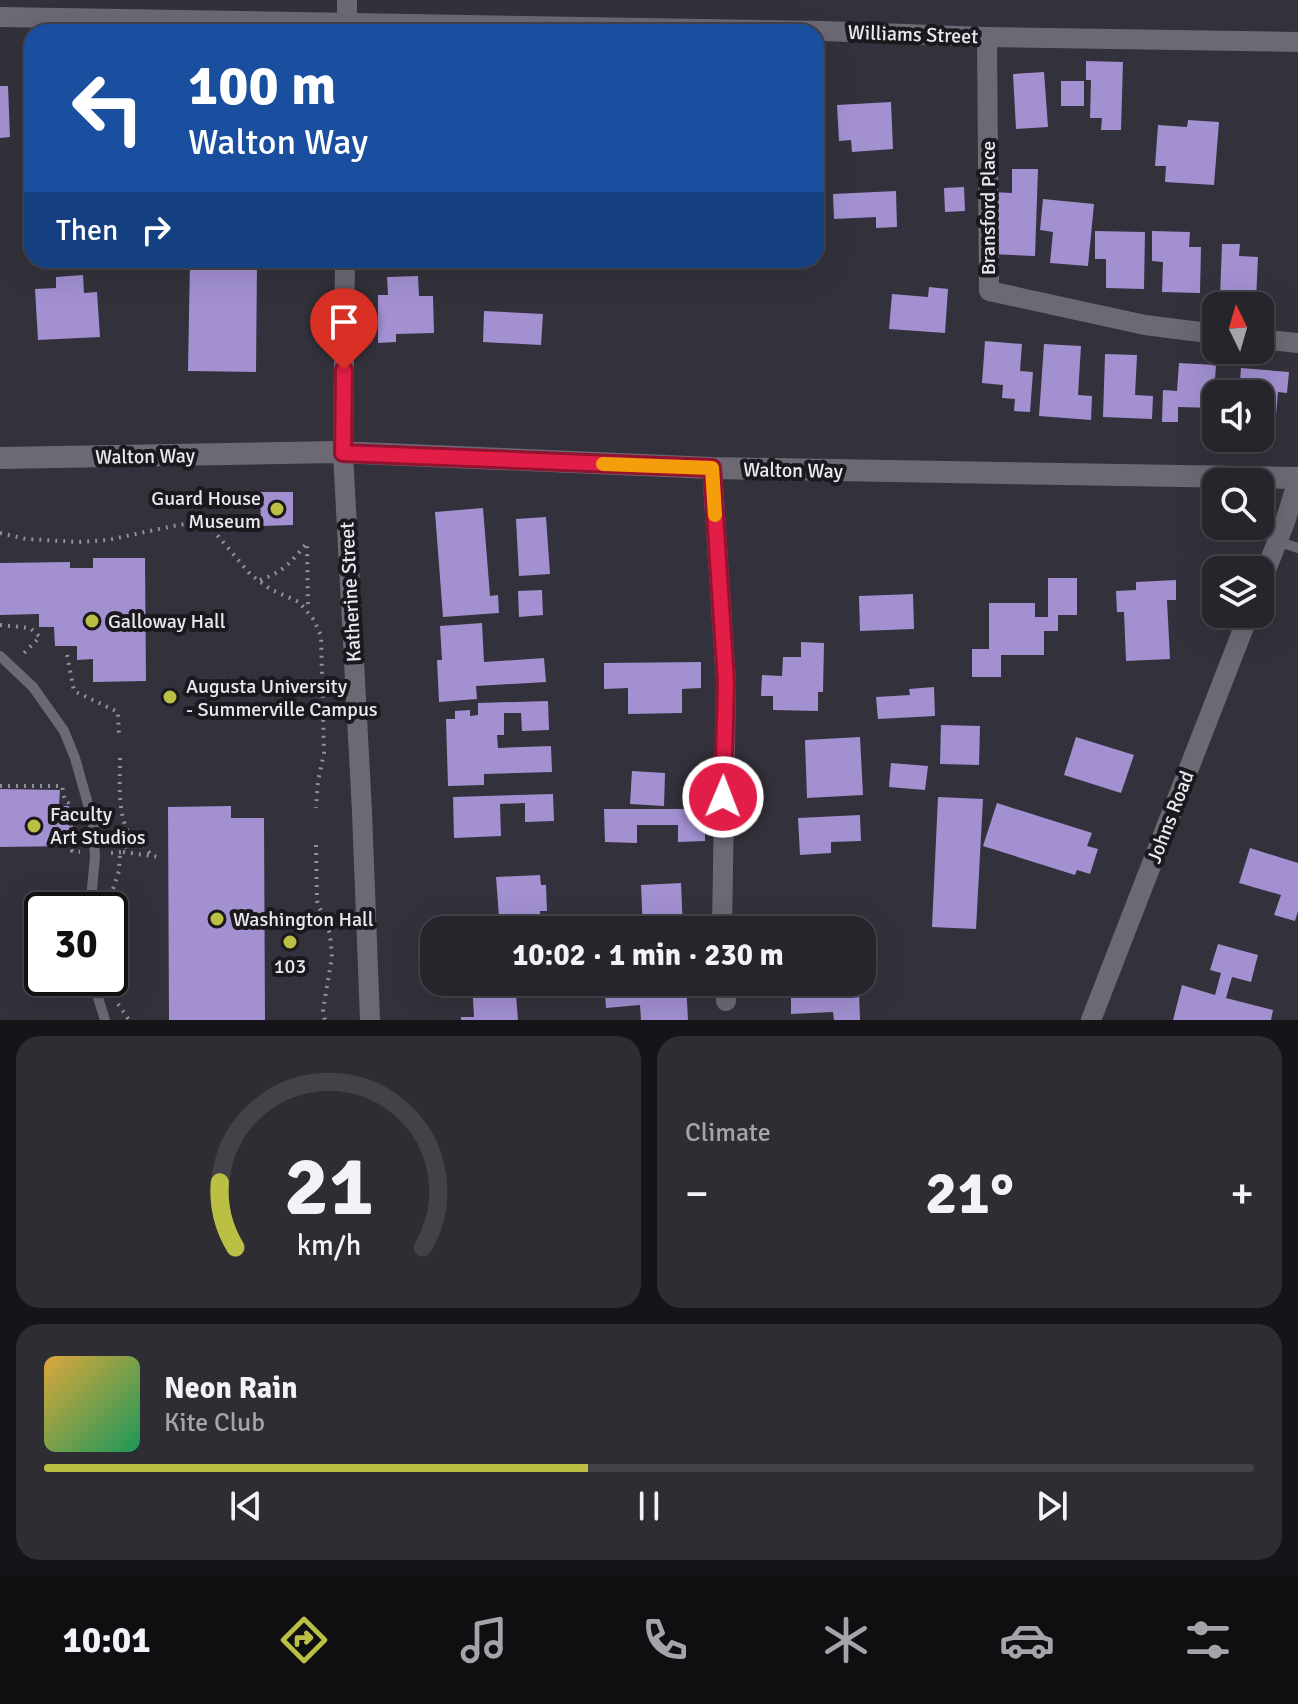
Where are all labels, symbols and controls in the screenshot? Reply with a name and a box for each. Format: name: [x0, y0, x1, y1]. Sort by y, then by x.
street label: Williams Street: [847, 20, 979, 49]
text: 100 m: [188, 51, 336, 120]
icon: left: [56, 56, 160, 160]
text: Walton Way: [188, 120, 368, 165]
street label: Bransford Place: [976, 141, 1001, 275]
icon: right: [134, 208, 178, 252]
text: Then: [56, 212, 118, 249]
pin: [310, 288, 378, 370]
north arrow: [1202, 292, 1274, 364]
map controls: [1202, 292, 1274, 628]
icon: arrive: [322, 300, 366, 344]
button: sound: [1202, 380, 1274, 452]
street label: Walton Way: [95, 443, 196, 470]
street label: Walton Way: [743, 457, 844, 484]
button: search: [1202, 468, 1274, 540]
place label: Guard House Museum: [151, 486, 261, 534]
marker: Guard House Museum: [268, 500, 286, 518]
street label: Katherine Street: [334, 521, 367, 663]
button: layers: [1202, 556, 1274, 628]
place label: Galloway Hall: [108, 609, 226, 634]
marker: Galloway Hall: [83, 612, 101, 630]
place label: Augusta University - Summerville Campus: [186, 674, 378, 722]
marker: Augusta University - Summerville Campus: [161, 688, 179, 706]
position arrow: [681, 755, 765, 839]
street label: Johns Road: [1141, 767, 1200, 867]
place label: Faculty Art Studios: [50, 802, 146, 850]
marker: Faculty Art Studios: [25, 817, 43, 835]
speed limit sign: 30: [24, 892, 128, 996]
place label: Washington Hall: [233, 907, 374, 932]
marker: Washington Hall: [208, 910, 226, 928]
marker: 103: [281, 933, 299, 951]
text: 10:02 · 1 min · 230 m: [512, 937, 784, 974]
place label: 103: [274, 954, 306, 979]
text: Climate: [685, 1117, 771, 1149]
text: 21: [284, 1136, 373, 1238]
text: 21°: [925, 1157, 1014, 1231]
text: −: [685, 1167, 709, 1221]
text: +: [1230, 1167, 1254, 1221]
text: km/h: [296, 1228, 361, 1263]
text: Neon Rain: [164, 1370, 298, 1407]
text: Kite Club: [164, 1407, 265, 1439]
icon: previous: [224, 1484, 268, 1528]
icon: pause: [627, 1484, 671, 1528]
icon: next: [1030, 1484, 1074, 1528]
icon: directions: [276, 1612, 332, 1668]
icon: music: [456, 1612, 512, 1668]
icon: phone: [637, 1612, 693, 1668]
icon: climate: [818, 1612, 874, 1668]
icon: car: [999, 1612, 1055, 1668]
icon: filters: [1180, 1612, 1236, 1668]
text: 10:01: [62, 1618, 151, 1663]

